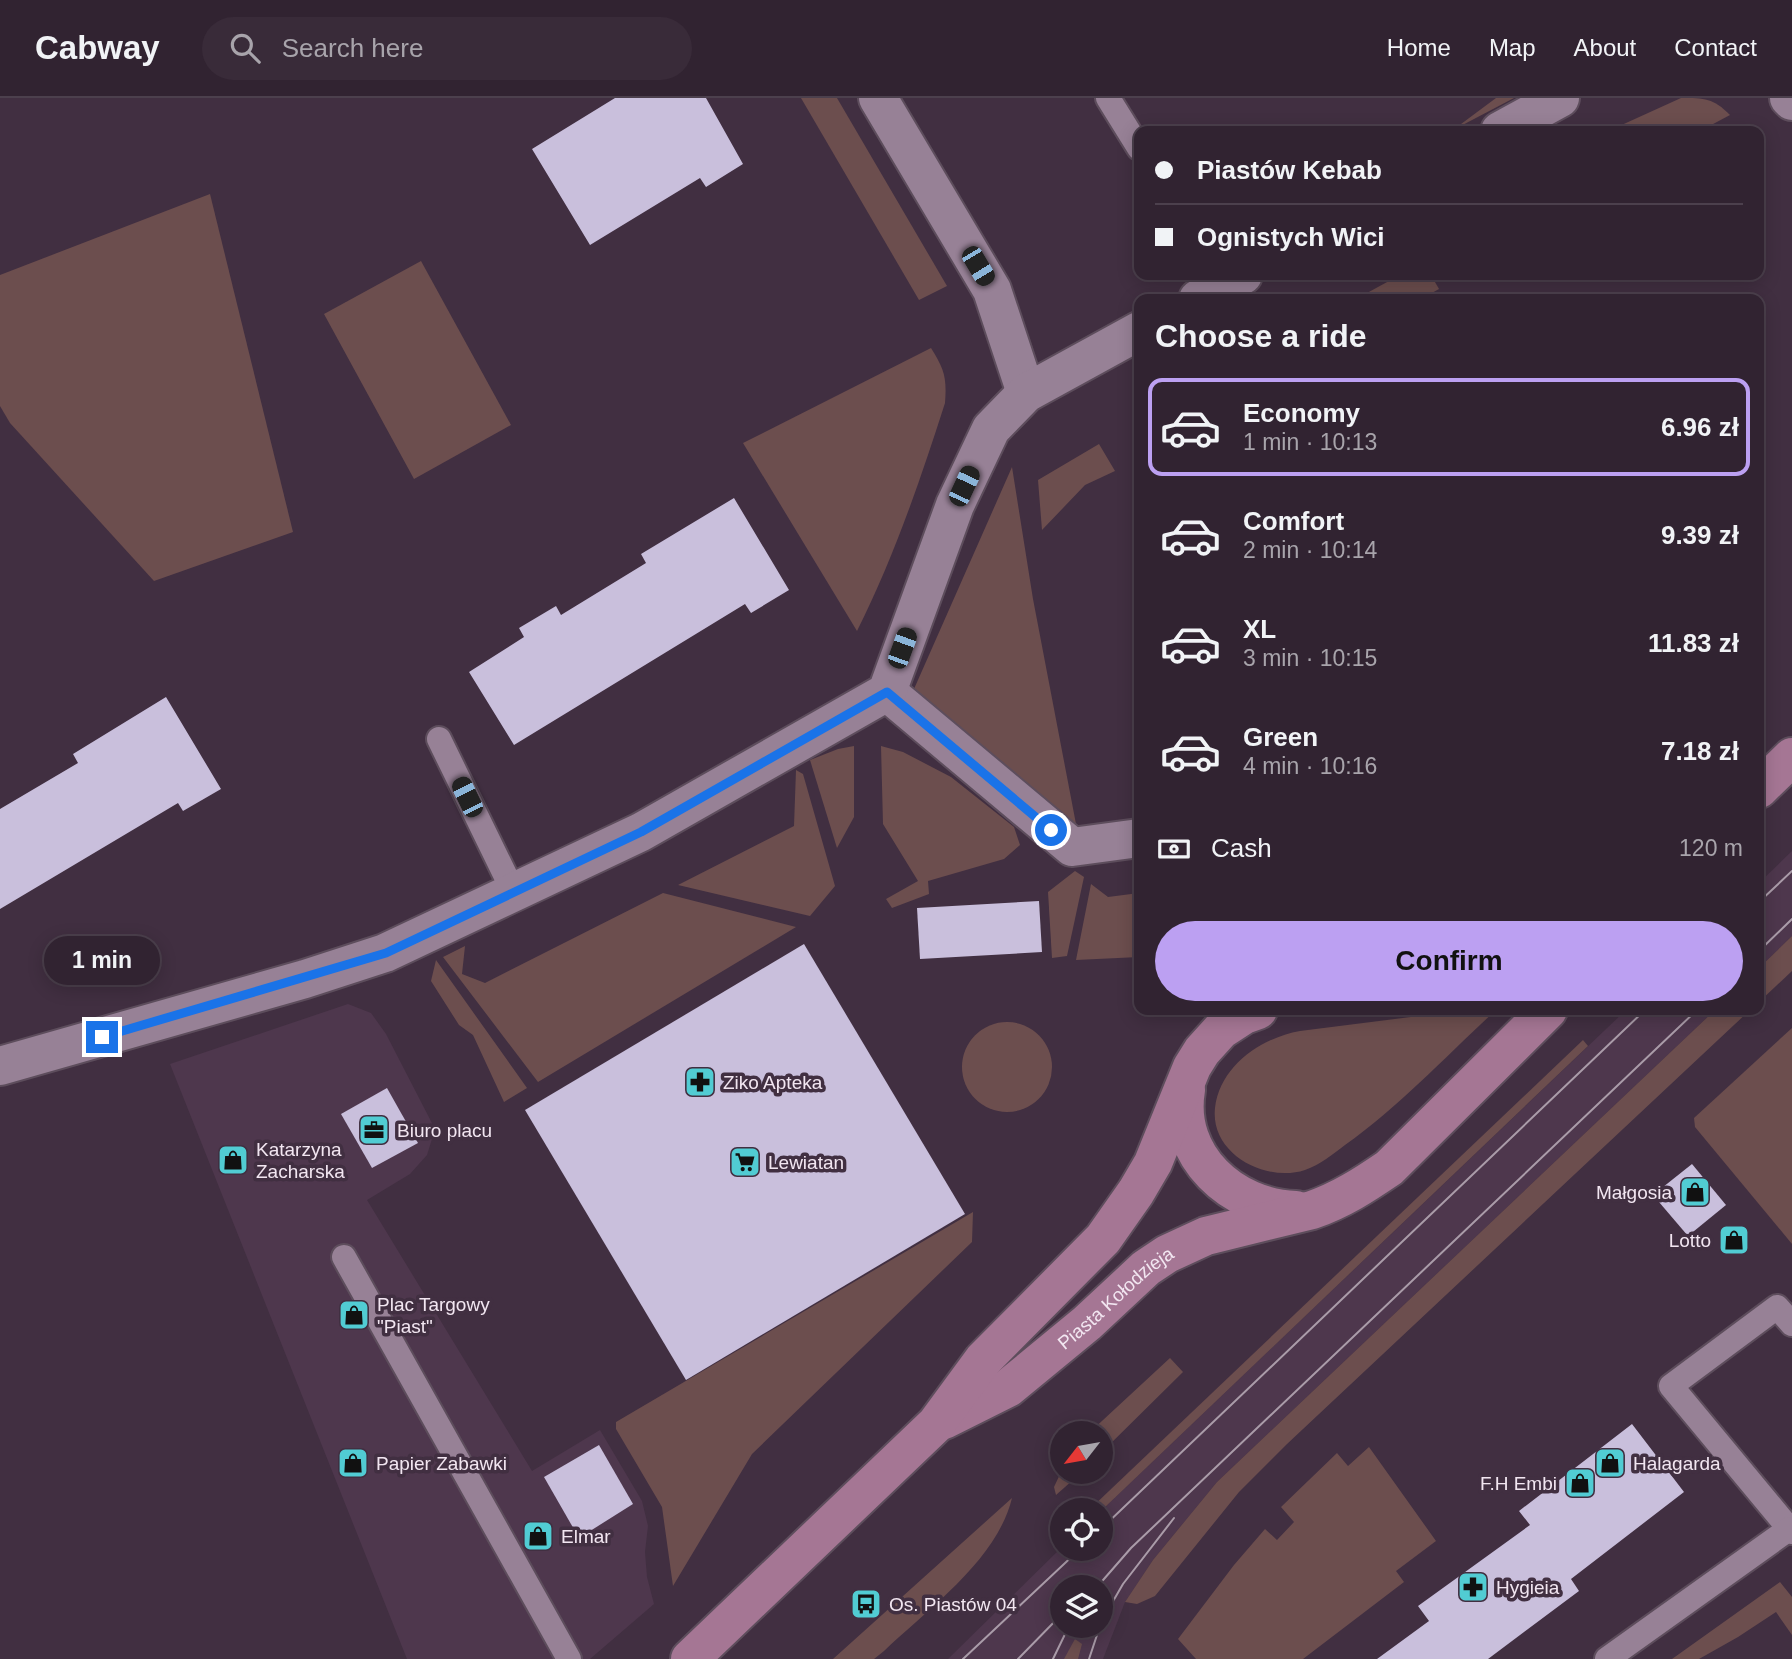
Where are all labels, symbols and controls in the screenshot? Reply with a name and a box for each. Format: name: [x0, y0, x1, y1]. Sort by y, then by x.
search box: [202, 17, 692, 80]
text: Cabway: [35, 29, 160, 66]
icon: search: [226, 29, 264, 67]
text: Search here: [282, 33, 423, 63]
text: Home: [1387, 34, 1451, 61]
text: Map: [1489, 34, 1536, 61]
text: About: [1574, 34, 1636, 61]
text: Contact: [1674, 34, 1757, 61]
text: Piastów Kebab: [1197, 155, 1382, 185]
text: Ognistych Wici: [1197, 222, 1385, 252]
car: [959, 243, 998, 289]
text: Choose a ride: [1155, 318, 1367, 354]
icon: car: [1159, 396, 1222, 459]
text: Economy: [1243, 398, 1360, 428]
text: 6.96 zł: [1661, 412, 1739, 442]
text: 1 min · 10:13: [1243, 429, 1377, 455]
car: [946, 463, 983, 509]
icon: car: [1159, 504, 1222, 567]
text: Comfort: [1243, 506, 1344, 536]
text: 9.39 zł: [1661, 520, 1739, 550]
text: 2 min · 10:14: [1243, 537, 1377, 563]
icon: car: [1159, 612, 1222, 675]
text: XL: [1243, 614, 1276, 644]
car: [885, 625, 920, 671]
text: 11.83 zł: [1648, 628, 1739, 658]
text: 3 min · 10:15: [1243, 645, 1377, 671]
icon: car: [1159, 720, 1222, 783]
text: Green: [1243, 722, 1318, 752]
text: 7.18 zł: [1661, 736, 1739, 766]
text: 4 min · 10:16: [1243, 753, 1377, 779]
car: [449, 774, 486, 820]
route start: [1035, 814, 1067, 846]
icon: cash: [1155, 830, 1193, 868]
text: Cash: [1211, 833, 1272, 863]
text: 120 m: [1679, 835, 1743, 861]
button: Confirm: [1155, 921, 1743, 1001]
callout: 1 min: [44, 936, 160, 984]
text: 1 min: [72, 947, 132, 973]
route end: [86, 1021, 118, 1053]
pharmacy icon: Ziko Apteka: [683, 1065, 717, 1099]
place label: Ziko Apteka: [723, 1072, 823, 1093]
office icon: Biuro placu: [357, 1113, 391, 1147]
place label: Biuro placu: [397, 1120, 492, 1141]
place label: Katarzyna Zacharska: [256, 1139, 345, 1182]
shop icon: Katarzyna Zacharska: [216, 1143, 250, 1177]
supermarket icon: Lewiatan: [728, 1145, 762, 1179]
place label: Lewiatan: [768, 1152, 844, 1173]
shop icon: Małgosia: [1678, 1175, 1712, 1209]
place label: Małgosia: [1596, 1182, 1672, 1203]
shop icon: Lotto: [1717, 1223, 1751, 1257]
place label: Lotto: [1669, 1230, 1711, 1251]
street label: Piasta Kołodzieja: [1053, 1242, 1178, 1353]
place label: Plac Targowy "Piast": [377, 1294, 490, 1337]
shop icon: Plac Targowy "Piast": [337, 1298, 371, 1332]
north arrow: [1050, 1421, 1113, 1484]
map controls: [1050, 1421, 1113, 1638]
shop icon: Papier Zabawki: [336, 1446, 370, 1480]
shop icon: Halagarda: [1593, 1446, 1627, 1480]
place label: Papier Zabawki: [376, 1453, 507, 1474]
place label: Halagarda: [1633, 1453, 1721, 1474]
shop icon: F.H Embi: [1563, 1466, 1597, 1500]
place label: F.H Embi: [1480, 1473, 1557, 1494]
button: locate: [1050, 1498, 1113, 1561]
shop icon: Elmar: [521, 1519, 555, 1553]
place label: Elmar: [561, 1526, 611, 1547]
pharmacy icon: Hygieia: [1456, 1570, 1490, 1604]
button: layers: [1050, 1575, 1113, 1638]
place label: Hygieia: [1496, 1577, 1560, 1598]
bus stop icon: Os. Piastów 04: [849, 1587, 883, 1621]
place label: Os. Piastów 04: [889, 1594, 1017, 1615]

